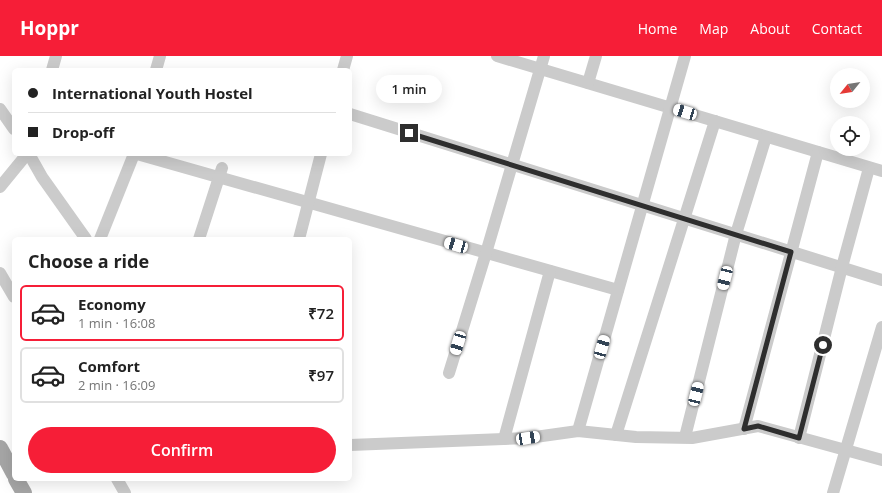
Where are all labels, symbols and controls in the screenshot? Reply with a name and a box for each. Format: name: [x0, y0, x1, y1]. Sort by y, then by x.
text: Hoppr: [20, 15, 79, 41]
text: Home: [638, 19, 677, 38]
text: Map: [699, 19, 728, 38]
text: About: [750, 19, 790, 38]
text: Contact: [812, 19, 862, 38]
north arrow: [830, 68, 870, 108]
map controls: [830, 68, 870, 156]
callout: 1 min: [376, 75, 442, 103]
text: 1 min: [391, 80, 427, 98]
text: International Youth Hostel: [52, 83, 253, 103]
car: [672, 103, 698, 121]
button: locate: [830, 116, 870, 156]
text: Drop-off: [52, 122, 114, 142]
route end: [400, 124, 418, 142]
car: [443, 236, 469, 254]
text: Choose a ride: [28, 249, 149, 273]
car: [716, 265, 734, 291]
text: Economy: [78, 294, 146, 314]
icon: car: [30, 295, 66, 331]
text: ₹72: [308, 303, 334, 323]
text: 1 min · 16:08: [78, 314, 155, 332]
car: [449, 330, 467, 356]
car: [593, 334, 611, 360]
route start: [814, 336, 832, 354]
text: Comfort: [78, 356, 140, 376]
icon: car: [30, 357, 66, 393]
text: ₹97: [308, 365, 334, 385]
text: 2 min · 16:09: [78, 376, 155, 394]
car: [687, 381, 705, 407]
button: Confirm: [28, 427, 336, 473]
car: [515, 430, 541, 446]

